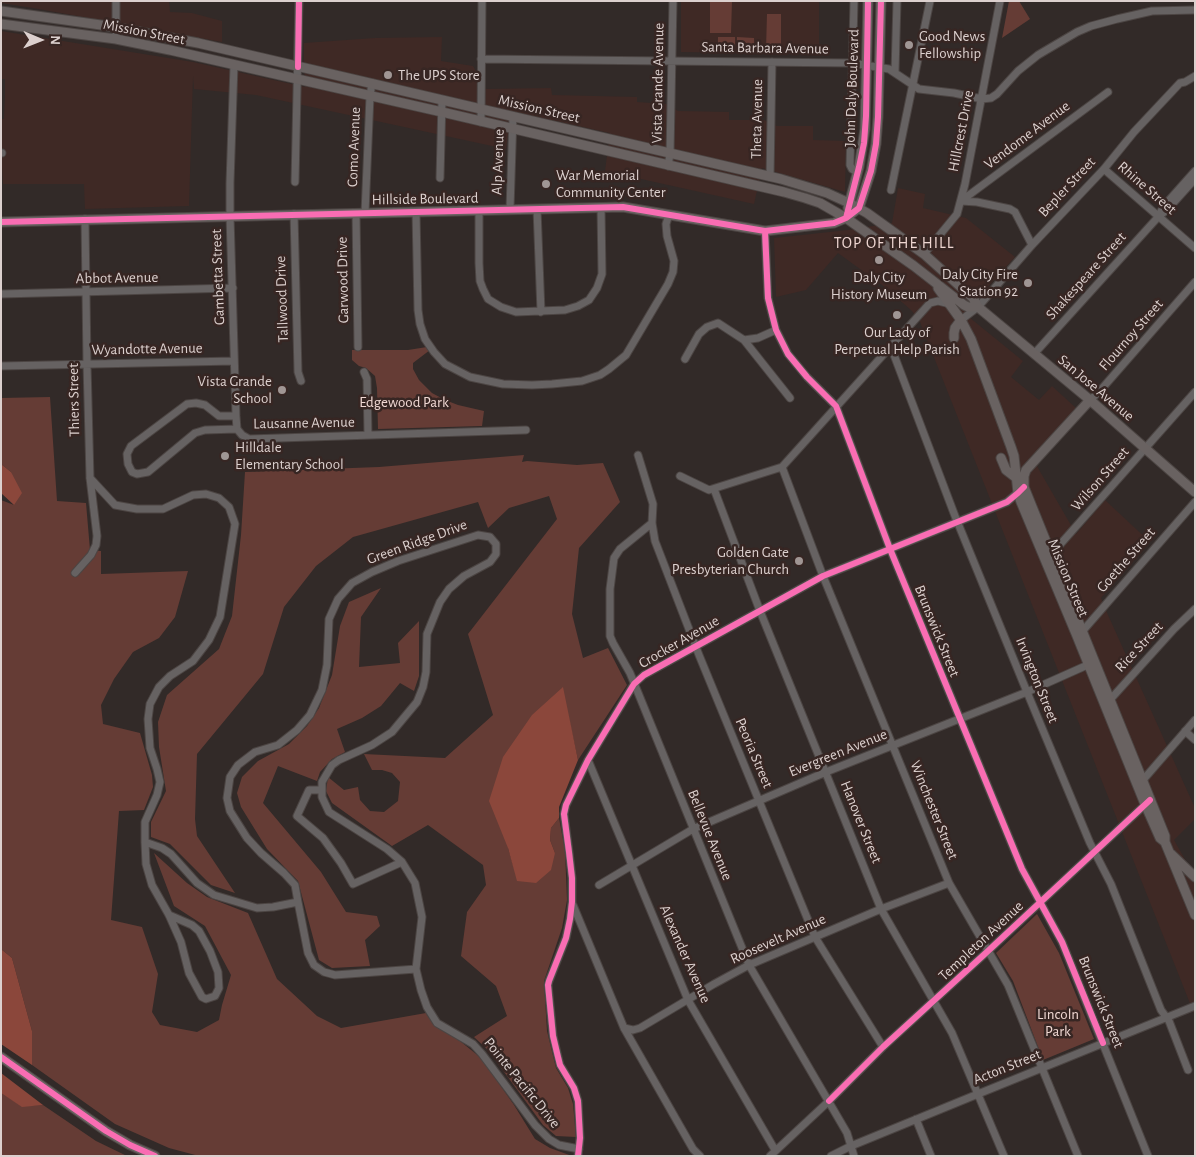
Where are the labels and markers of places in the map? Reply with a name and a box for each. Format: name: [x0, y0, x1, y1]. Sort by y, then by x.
place label: Good News Fellowship: [919, 27, 985, 62]
marker: Good News Fellowship: [903, 39, 915, 51]
place label: The UPS Store: [398, 66, 480, 84]
marker: The UPS Store: [382, 69, 394, 81]
place label: War Memorial Community Center: [556, 166, 666, 201]
marker: War Memorial Community Center: [540, 178, 552, 190]
marker: Daly City History Museum: [873, 254, 885, 266]
place label: Daly City Fire Station 92: [942, 265, 1018, 300]
place label: Daly City History Museum: [831, 268, 927, 303]
marker: Daly City Fire Station 92: [1022, 277, 1034, 289]
marker: Our Lady of Perpetual Help Parish: [891, 309, 903, 321]
place label: Our Lady of Perpetual Help Parish: [834, 323, 960, 358]
place label: Vista Grande School: [198, 372, 272, 407]
marker: Vista Grande School: [276, 384, 288, 396]
place label: Hilldale Elementary School: [235, 438, 344, 473]
marker: Hilldale Elementary School: [219, 450, 231, 462]
place label: Golden Gate Presbyterian Church: [672, 543, 789, 578]
marker: Golden Gate Presbyterian Church: [793, 555, 805, 567]

